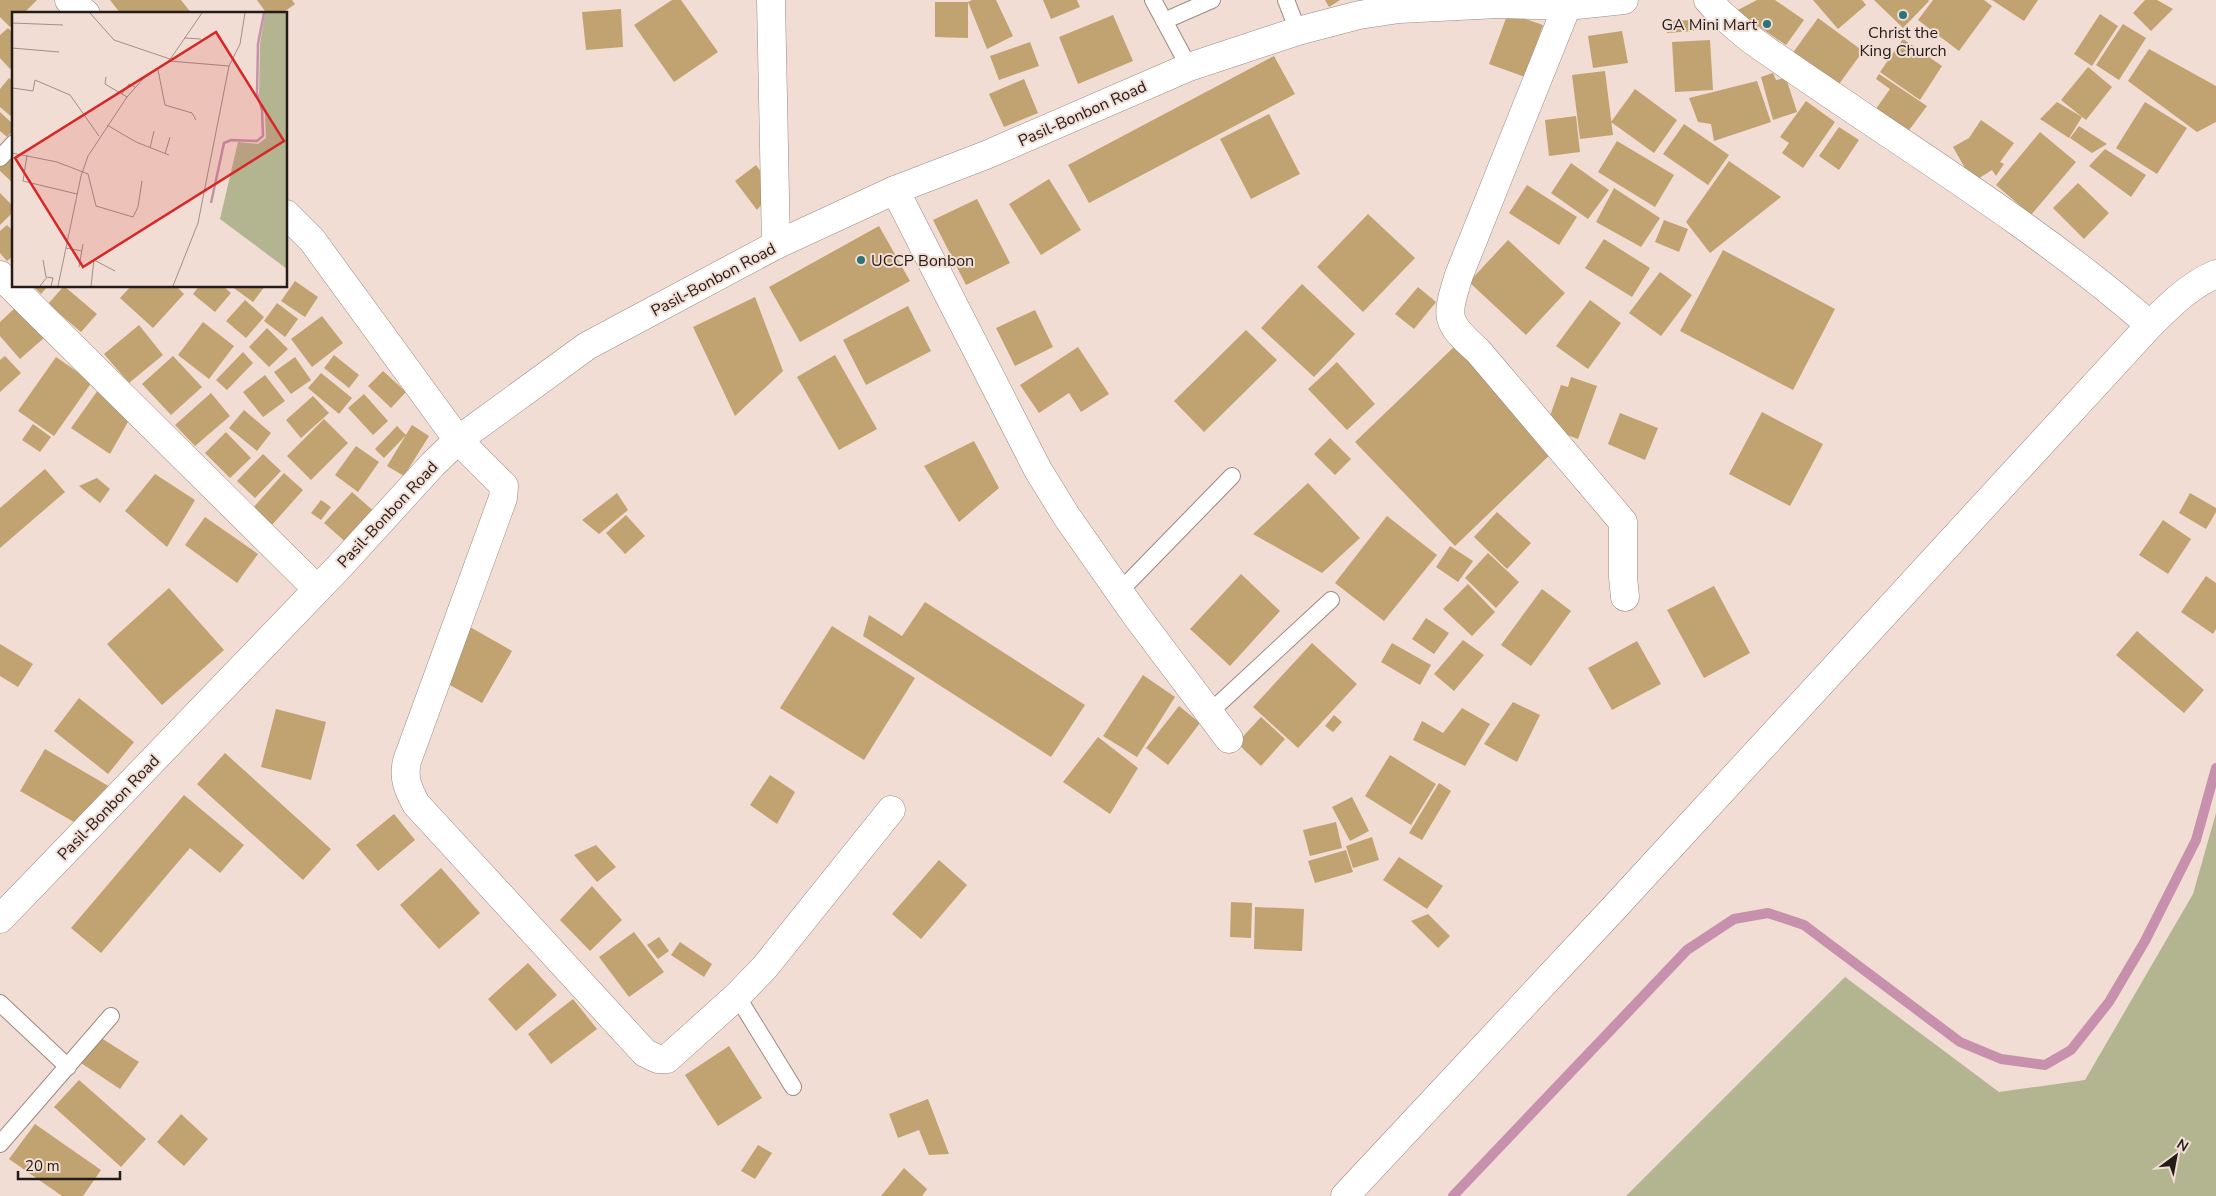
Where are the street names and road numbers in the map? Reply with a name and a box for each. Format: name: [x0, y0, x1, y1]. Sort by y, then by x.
street label: Pasil-Bonbon Road: [1015, 76, 1150, 152]
street label: Pasil-Bonbon Road: [647, 238, 780, 322]
street label: Pasil-Bonbon Road: [332, 457, 443, 573]
street label: Pasil-Bonbon Road: [53, 750, 165, 865]

